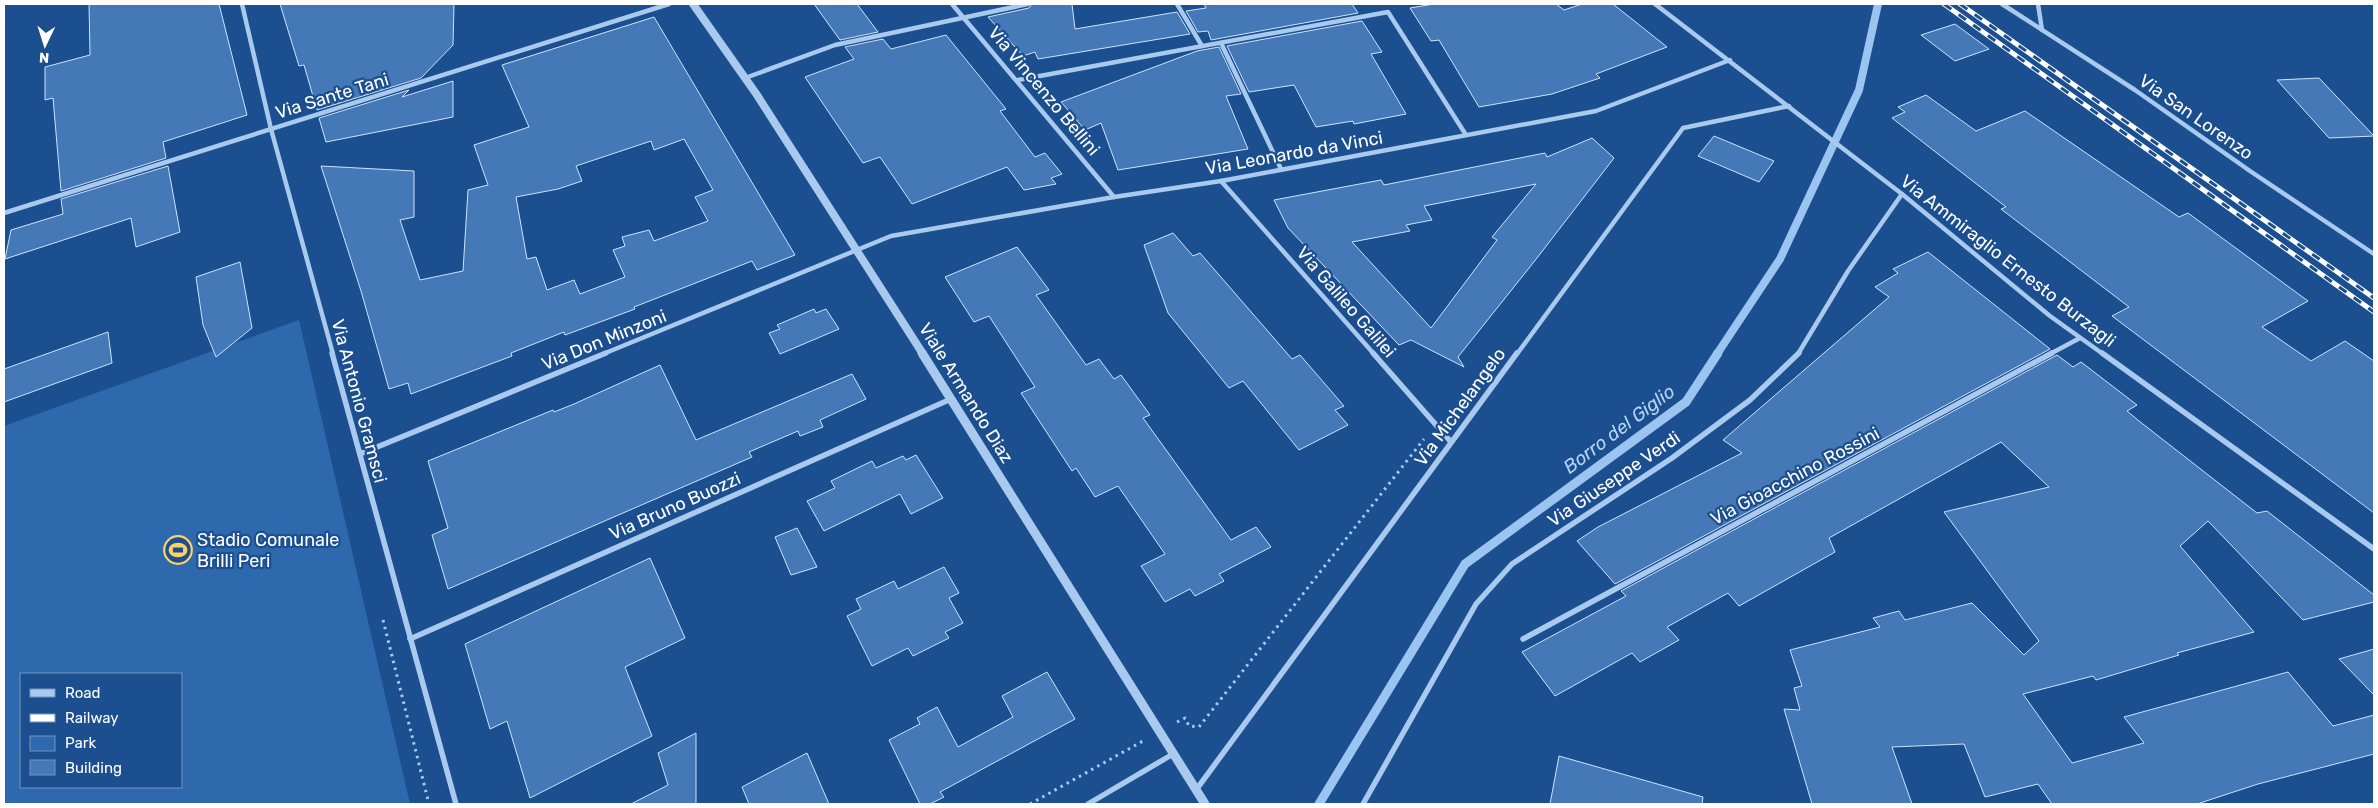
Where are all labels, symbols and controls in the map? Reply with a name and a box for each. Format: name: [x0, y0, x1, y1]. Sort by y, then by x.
north arrow: [20, 20, 70, 70]
street label: Via Vincenzo Bellini: [983, 22, 1105, 160]
text: N: [39, 49, 50, 66]
street label: Via Sante Tani: [273, 68, 391, 124]
street label: Via San Lorenzo: [2135, 70, 2257, 164]
street label: Via Leonardo da Vinci: [1204, 127, 1384, 179]
street label: Via Ammiraglio Ernesto Burzagli: [1896, 170, 2120, 352]
street label: Via Galileo Galilei: [1292, 242, 1400, 362]
street label: Via Don Minzoni: [538, 305, 670, 375]
street label: Via Antonio Gramsci: [327, 317, 391, 485]
street label: Viale Armando Diaz: [914, 319, 1018, 467]
street label: Via Michelangelo: [1410, 344, 1510, 470]
water label: Borro del Giglio: [1559, 379, 1679, 478]
street label: Via Gioacchino Rossini: [1707, 422, 1883, 530]
street label: Via Giuseppe Verdi: [1543, 426, 1685, 532]
street label: Via Bruno Buozzi: [606, 467, 744, 545]
place label: Stadio Comunale Brilli Peri: [197, 529, 339, 572]
sports icon: Stadio Comunale Brilli Peri: [163, 535, 193, 565]
legend: [20, 673, 182, 788]
text: Road: [65, 684, 101, 702]
text: Railway: [65, 709, 119, 727]
text: Park: [65, 734, 96, 752]
text: Building: [65, 759, 122, 777]

